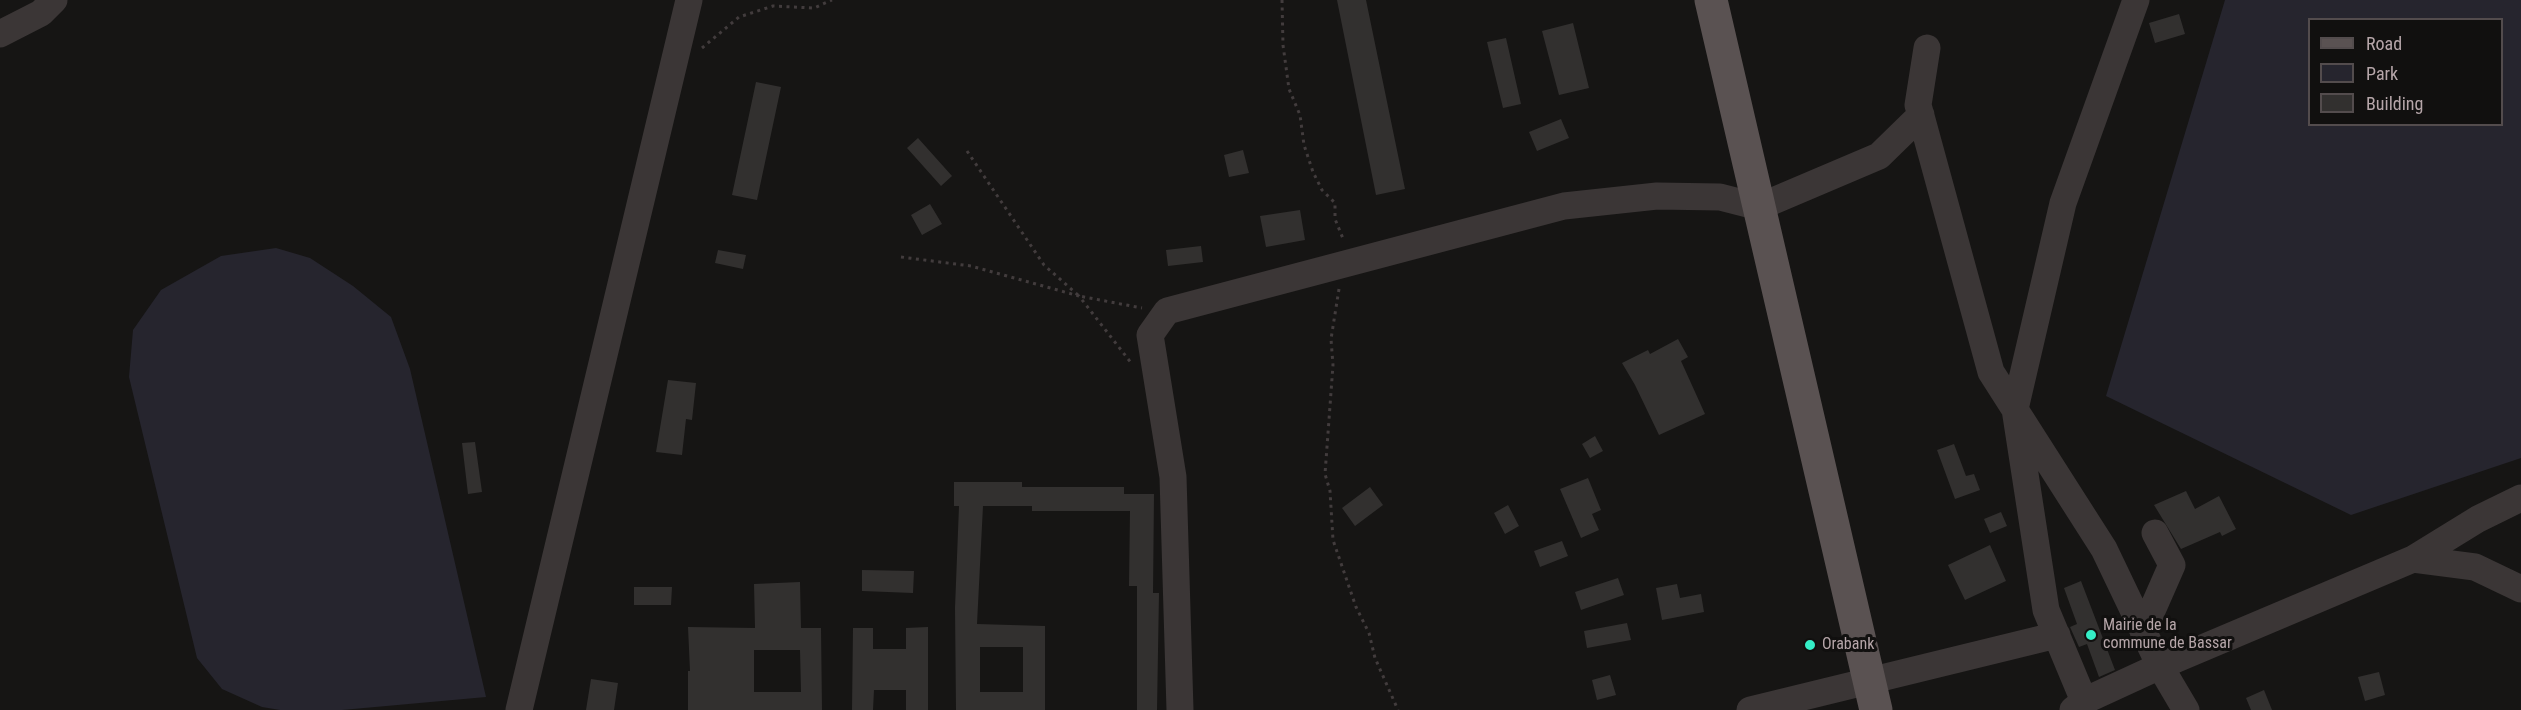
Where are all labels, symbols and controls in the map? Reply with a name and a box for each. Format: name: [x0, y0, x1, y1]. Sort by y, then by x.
legend: [2308, 18, 2503, 126]
text: Road: [2366, 33, 2402, 54]
text: Park: [2366, 63, 2398, 84]
text: Building: [2366, 93, 2423, 114]
place label: Mairie de la commune de Bassar: [2103, 616, 2232, 654]
marker: Mairie de la commune de Bassar: [2084, 628, 2098, 642]
place label: Orabank: [1822, 635, 1874, 655]
marker: Orabank: [1803, 638, 1817, 652]

